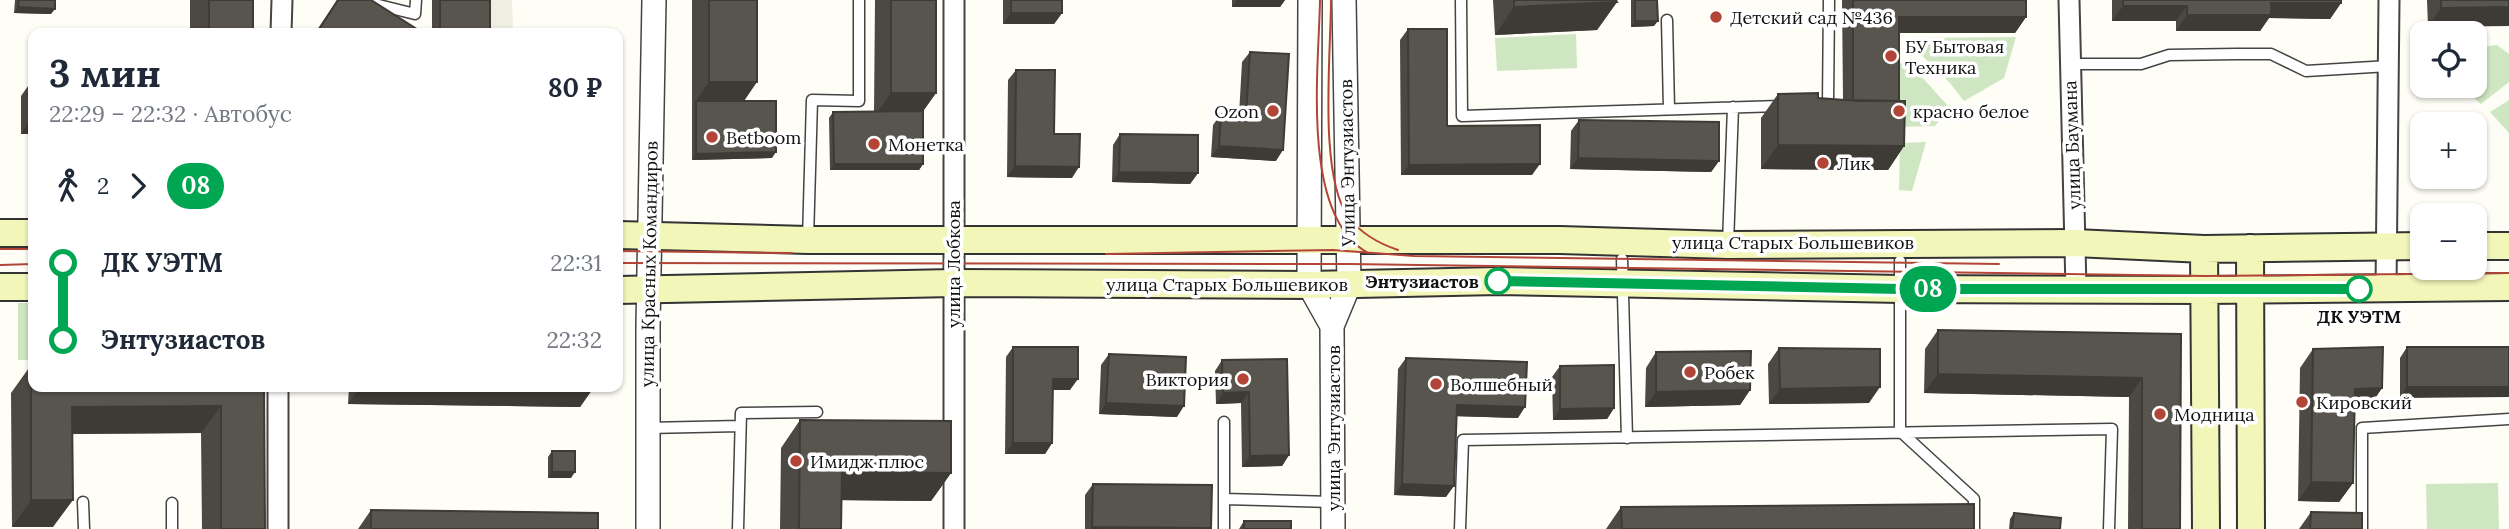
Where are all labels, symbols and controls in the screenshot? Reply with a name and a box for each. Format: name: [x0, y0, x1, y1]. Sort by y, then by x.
place label: Детский сад №436: [1730, 6, 1893, 29]
marker: Детский сад №436: [1708, 9, 1724, 25]
map controls: [2410, 21, 2487, 280]
button: locate: [2410, 21, 2487, 98]
place label: БУ Бытовая Техника: [1905, 35, 2004, 79]
marker: БУ Бытовая Техника: [1883, 48, 1899, 64]
text: 3 мин: [49, 49, 161, 97]
text: 80 ₽: [548, 71, 602, 104]
street label: Улица Энтузиастов: [1334, 79, 1360, 248]
street label: улица Баумана: [2058, 80, 2086, 210]
text: 22:29 – 22:32 · Автобус: [49, 99, 292, 128]
place label: Ozon: [1214, 100, 1259, 123]
place label: красно белое: [1913, 100, 2029, 123]
marker: Ozon: [1265, 103, 1281, 119]
marker: красно белое: [1891, 103, 1907, 119]
button: +: [2410, 112, 2487, 189]
place label: Betboom: [726, 126, 801, 149]
marker: Betboom: [704, 129, 720, 145]
place label: Монетка: [888, 133, 964, 156]
marker: Монетка: [866, 136, 882, 152]
street label: улица Красных Командиров: [635, 141, 663, 387]
place label: Лик: [1837, 152, 1871, 175]
marker: Лик: [1815, 155, 1831, 171]
icon: walk: [49, 167, 87, 205]
icon: forward: [119, 167, 157, 205]
text: 08: [181, 170, 210, 201]
text: 2: [97, 171, 109, 200]
street label: улица Лобкова: [942, 200, 965, 328]
button: −: [2410, 203, 2487, 280]
street label: улица Старых Большевиков: [1672, 231, 1914, 254]
text: ДК УЭТМ: [101, 246, 223, 279]
text: 22:31: [550, 248, 602, 277]
line badge: 08: [1896, 266, 1960, 312]
marker: Энтузиастов: [1485, 268, 1511, 294]
place label: Энтузиастов: [1365, 270, 1479, 293]
street label: улица Старых Большевиков: [1106, 273, 1348, 296]
text: 08: [1914, 273, 1943, 304]
marker: ДК УЭТМ: [2346, 276, 2372, 302]
place label: ДК УЭТМ: [2317, 305, 2401, 328]
text: Энтузиастов: [101, 323, 265, 356]
text: 22:32: [546, 325, 602, 354]
street label: улица Энтузиастов: [1322, 345, 1345, 511]
place label: Робек: [1704, 361, 1755, 384]
marker: Робек: [1682, 364, 1698, 380]
place label: Виктория: [1146, 368, 1229, 391]
marker: Виктория: [1235, 371, 1251, 387]
place label: Волшебный: [1450, 373, 1553, 396]
marker: Волшебный: [1428, 376, 1444, 392]
place label: Кировский: [2316, 391, 2412, 414]
marker: Кировский: [2294, 394, 2310, 410]
place label: Модница: [2174, 403, 2255, 426]
marker: Модница: [2152, 406, 2168, 422]
place label: Имидж плюс: [810, 450, 924, 473]
marker: Имидж плюс: [788, 453, 804, 469]

